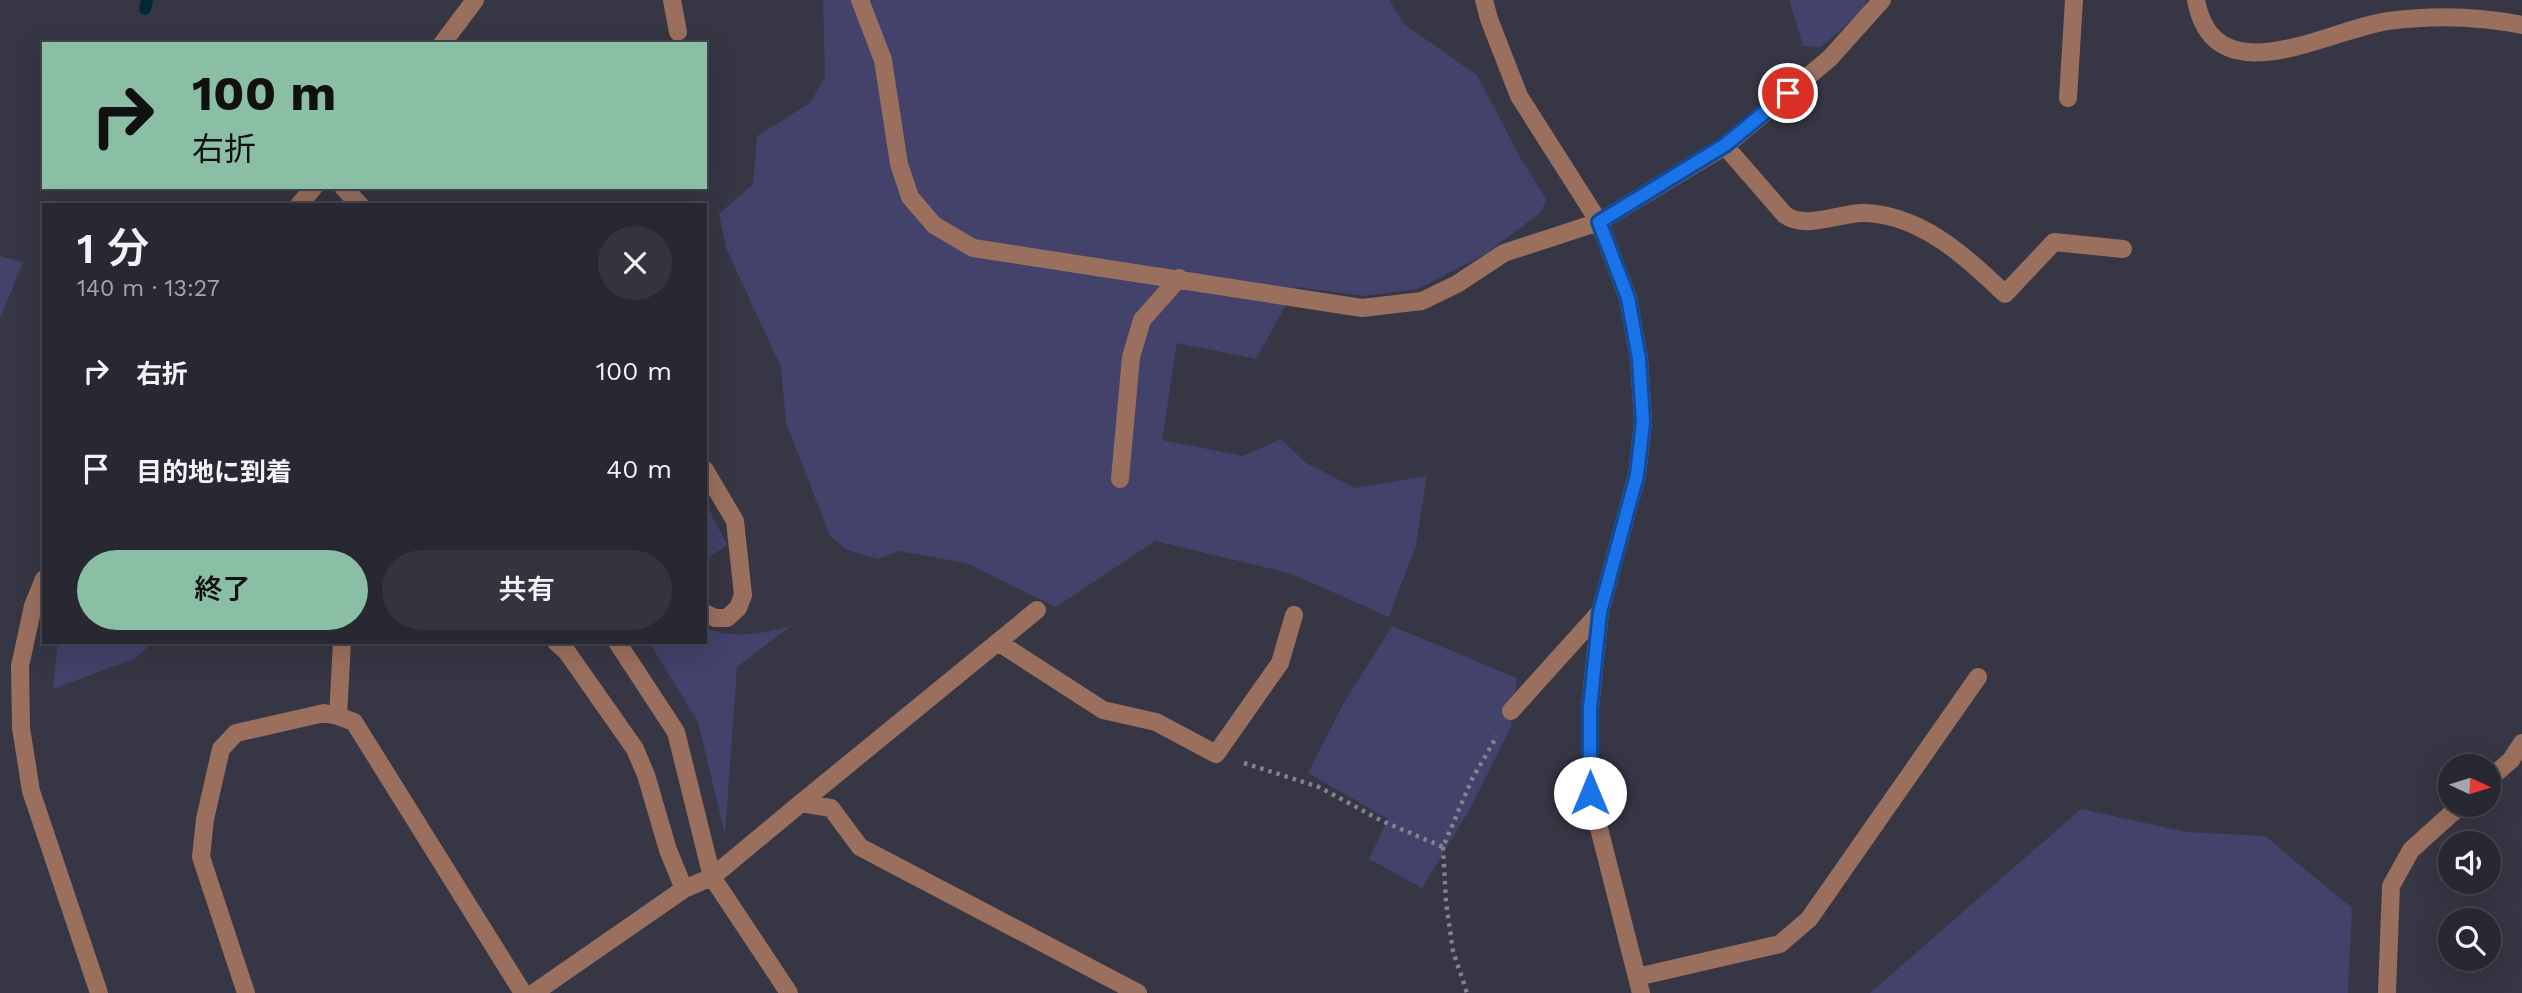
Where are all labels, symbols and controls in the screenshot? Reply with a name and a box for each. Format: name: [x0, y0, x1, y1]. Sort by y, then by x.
pin: [1758, 63, 1818, 123]
text: 100 m: [192, 64, 336, 122]
icon: right: [77, 70, 168, 161]
icon: arrive: [1769, 74, 1807, 112]
text: 右折: [192, 130, 256, 168]
text: 1 分: [77, 224, 149, 273]
button: close: [598, 226, 672, 300]
text: 140 m · 13:27: [77, 275, 220, 302]
icon: right: [77, 352, 115, 390]
text: 100 m: [596, 356, 672, 386]
text: 右折: [136, 359, 188, 389]
icon: arrive: [77, 450, 115, 488]
text: 40 m: [606, 454, 672, 484]
text: 目的地に到着: [136, 457, 292, 487]
button: 終了: [77, 550, 368, 630]
button: 共有: [382, 550, 672, 630]
north arrow: [2438, 754, 2501, 817]
map controls: [2438, 754, 2501, 971]
position arrow: [1553, 756, 1627, 830]
button: sound: [2438, 831, 2501, 894]
button: search: [2438, 908, 2501, 971]

